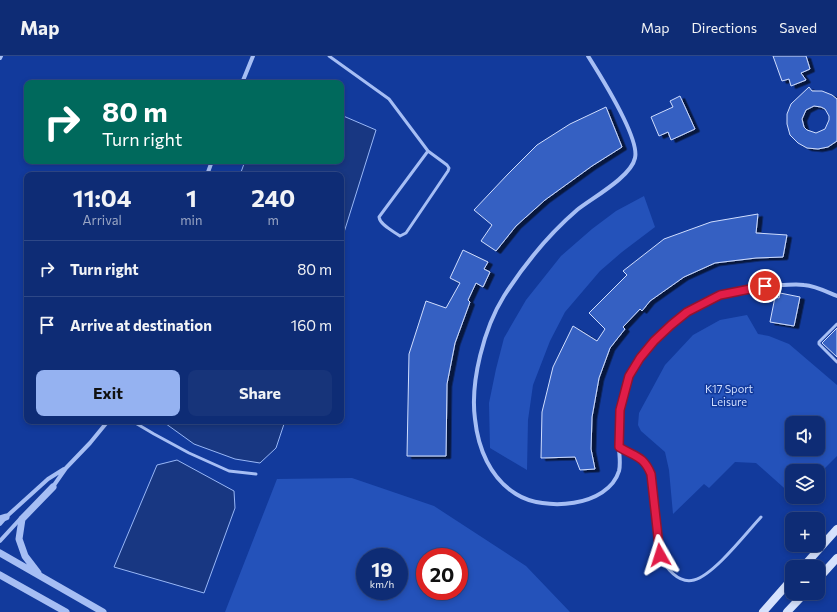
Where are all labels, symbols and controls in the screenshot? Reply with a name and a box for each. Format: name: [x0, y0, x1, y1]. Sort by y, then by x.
text: Map: [20, 16, 59, 39]
text: Map: [641, 19, 670, 36]
text: Directions: [692, 19, 757, 36]
text: Saved: [779, 19, 817, 36]
text: 80 m: [102, 94, 168, 128]
icon: right: [36, 96, 88, 148]
text: Turn right: [102, 128, 182, 150]
text: 11:04: [73, 183, 132, 212]
text: 1: [186, 183, 197, 212]
text: 240: [251, 183, 295, 212]
text: Arrival: [82, 212, 122, 228]
text: min: [180, 212, 202, 228]
text: m: [268, 212, 279, 228]
icon: right: [36, 258, 58, 280]
text: Turn right: [70, 260, 139, 278]
text: 80 m: [297, 260, 332, 278]
pin: [748, 269, 782, 303]
icon: arrive: [754, 275, 776, 297]
icon: arrive: [36, 314, 58, 336]
text: Arrive at destination: [70, 316, 212, 334]
text: 160 m: [291, 316, 332, 334]
button: Exit: [36, 370, 180, 416]
button: Share: [188, 370, 332, 416]
park label: K17 Sport Leisure: [705, 382, 754, 408]
map controls: [785, 416, 825, 600]
button: sound: [785, 416, 825, 456]
button: layers: [785, 464, 825, 504]
button: +: [785, 512, 825, 552]
position arrow: [639, 534, 681, 576]
speed limit sign: 20: [416, 548, 468, 600]
text: 19: [371, 557, 393, 581]
button: −: [785, 560, 825, 600]
text: km/h: [370, 578, 394, 590]

